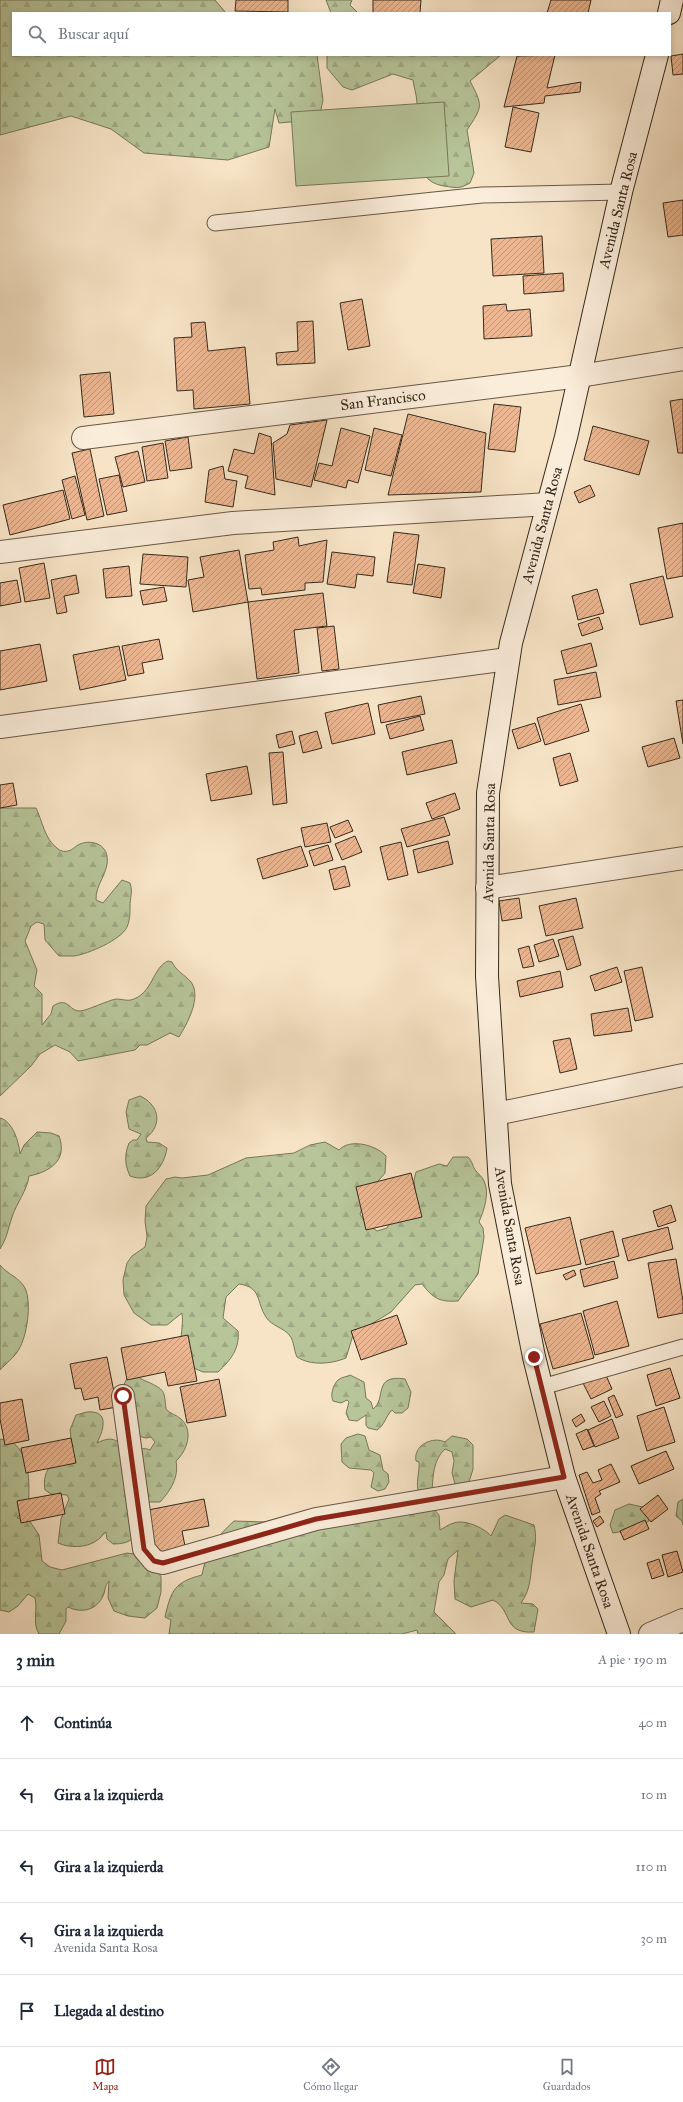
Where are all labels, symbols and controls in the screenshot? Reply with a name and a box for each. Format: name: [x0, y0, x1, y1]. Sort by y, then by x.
search box: [12, 12, 671, 56]
icon: search: [26, 23, 48, 45]
text: Buscar aquí: [58, 25, 129, 43]
street label: Avenida Santa Rosa: [595, 149, 641, 271]
street label: San Francisco: [339, 386, 427, 414]
street label: Avenida Santa Rosa: [518, 464, 566, 586]
street label: Avenida Santa Rosa: [479, 782, 499, 904]
street label: Avenida Santa Rosa: [491, 1164, 529, 1287]
route end: [525, 1348, 543, 1366]
route start: [114, 1387, 132, 1405]
street label: Avenida Santa Rosa: [562, 1490, 618, 1611]
text: 3 min: [16, 1650, 55, 1671]
text: A pie · 190 m: [598, 1652, 667, 1668]
icon: ahead: [16, 1712, 38, 1734]
text: Continúa: [54, 1714, 112, 1732]
text: 40 m: [638, 1715, 667, 1731]
icon: left: [16, 1784, 38, 1806]
text: Gira a la izquierda: [54, 1786, 163, 1804]
text: 10 m: [641, 1787, 667, 1803]
icon: left: [16, 1856, 38, 1878]
text: Gira a la izquierda: [54, 1858, 163, 1876]
text: 110 m: [635, 1859, 667, 1875]
text: Gira a la izquierda: [54, 1922, 163, 1940]
icon: left: [16, 1928, 38, 1950]
text: 30 m: [641, 1931, 667, 1947]
text: Avenida Santa Rosa: [54, 1940, 158, 1956]
icon: arrive: [16, 2000, 38, 2022]
text: Llegada al destino: [54, 2002, 164, 2020]
tab: Mapa: [92, 2056, 119, 2093]
tab: Cómo llegar: [303, 2056, 358, 2093]
tab: Guardados: [543, 2056, 591, 2093]

